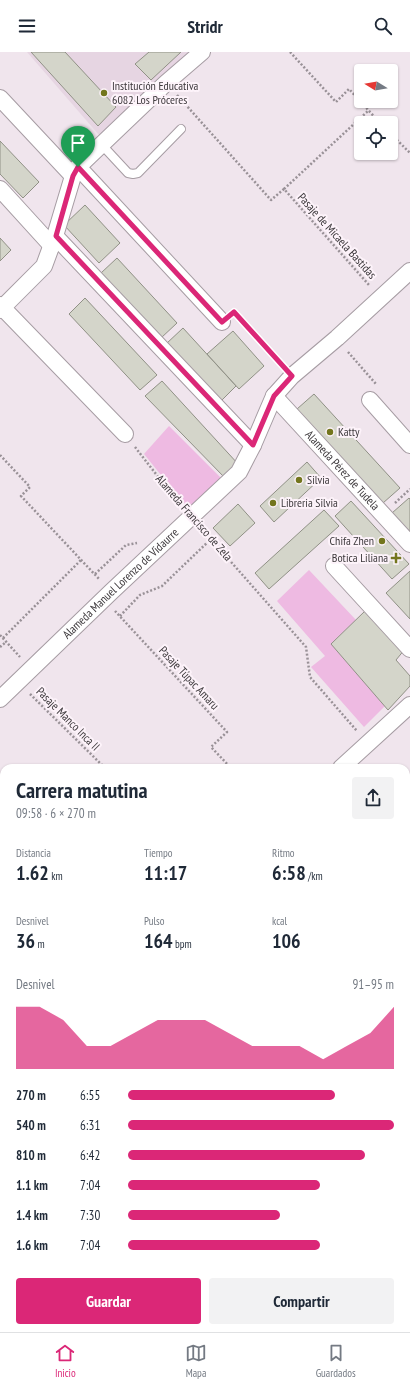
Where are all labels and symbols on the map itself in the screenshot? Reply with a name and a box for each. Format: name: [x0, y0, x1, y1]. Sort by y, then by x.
north arrow: [354, 64, 398, 108]
place label: Institución Educativa 6082 Los Próceres: [112, 78, 199, 107]
marker: Institución Educativa 6082 Los Próceres: [99, 88, 109, 98]
pin: [61, 126, 95, 167]
street label: Pasaje de Micaela Bastidas: [295, 190, 380, 282]
place label: Katty: [338, 424, 360, 439]
street label: Alameda Pérez de Tudela: [302, 427, 383, 513]
marker: Katty: [325, 427, 335, 437]
street label: Alameda Francisco de Zela: [153, 471, 236, 564]
place label: Silvia: [307, 472, 330, 487]
marker: Silvia: [294, 475, 304, 485]
place label: Libreria Silvia: [281, 495, 338, 510]
marker: Libreria Silvia: [268, 498, 278, 508]
street label: Alameda Manuel Lorenzo de Vidaurre: [59, 525, 182, 642]
place label: Chifa Zhen: [330, 533, 374, 548]
marker: Chifa Zhen: [377, 536, 387, 546]
place label: Botica Liliana: [332, 550, 388, 565]
marker: Botica Liliana: [391, 553, 401, 563]
street label: Pasaje Túpac Amaru: [156, 643, 223, 713]
street label: Pasaje Manco Inca II: [33, 684, 103, 754]

